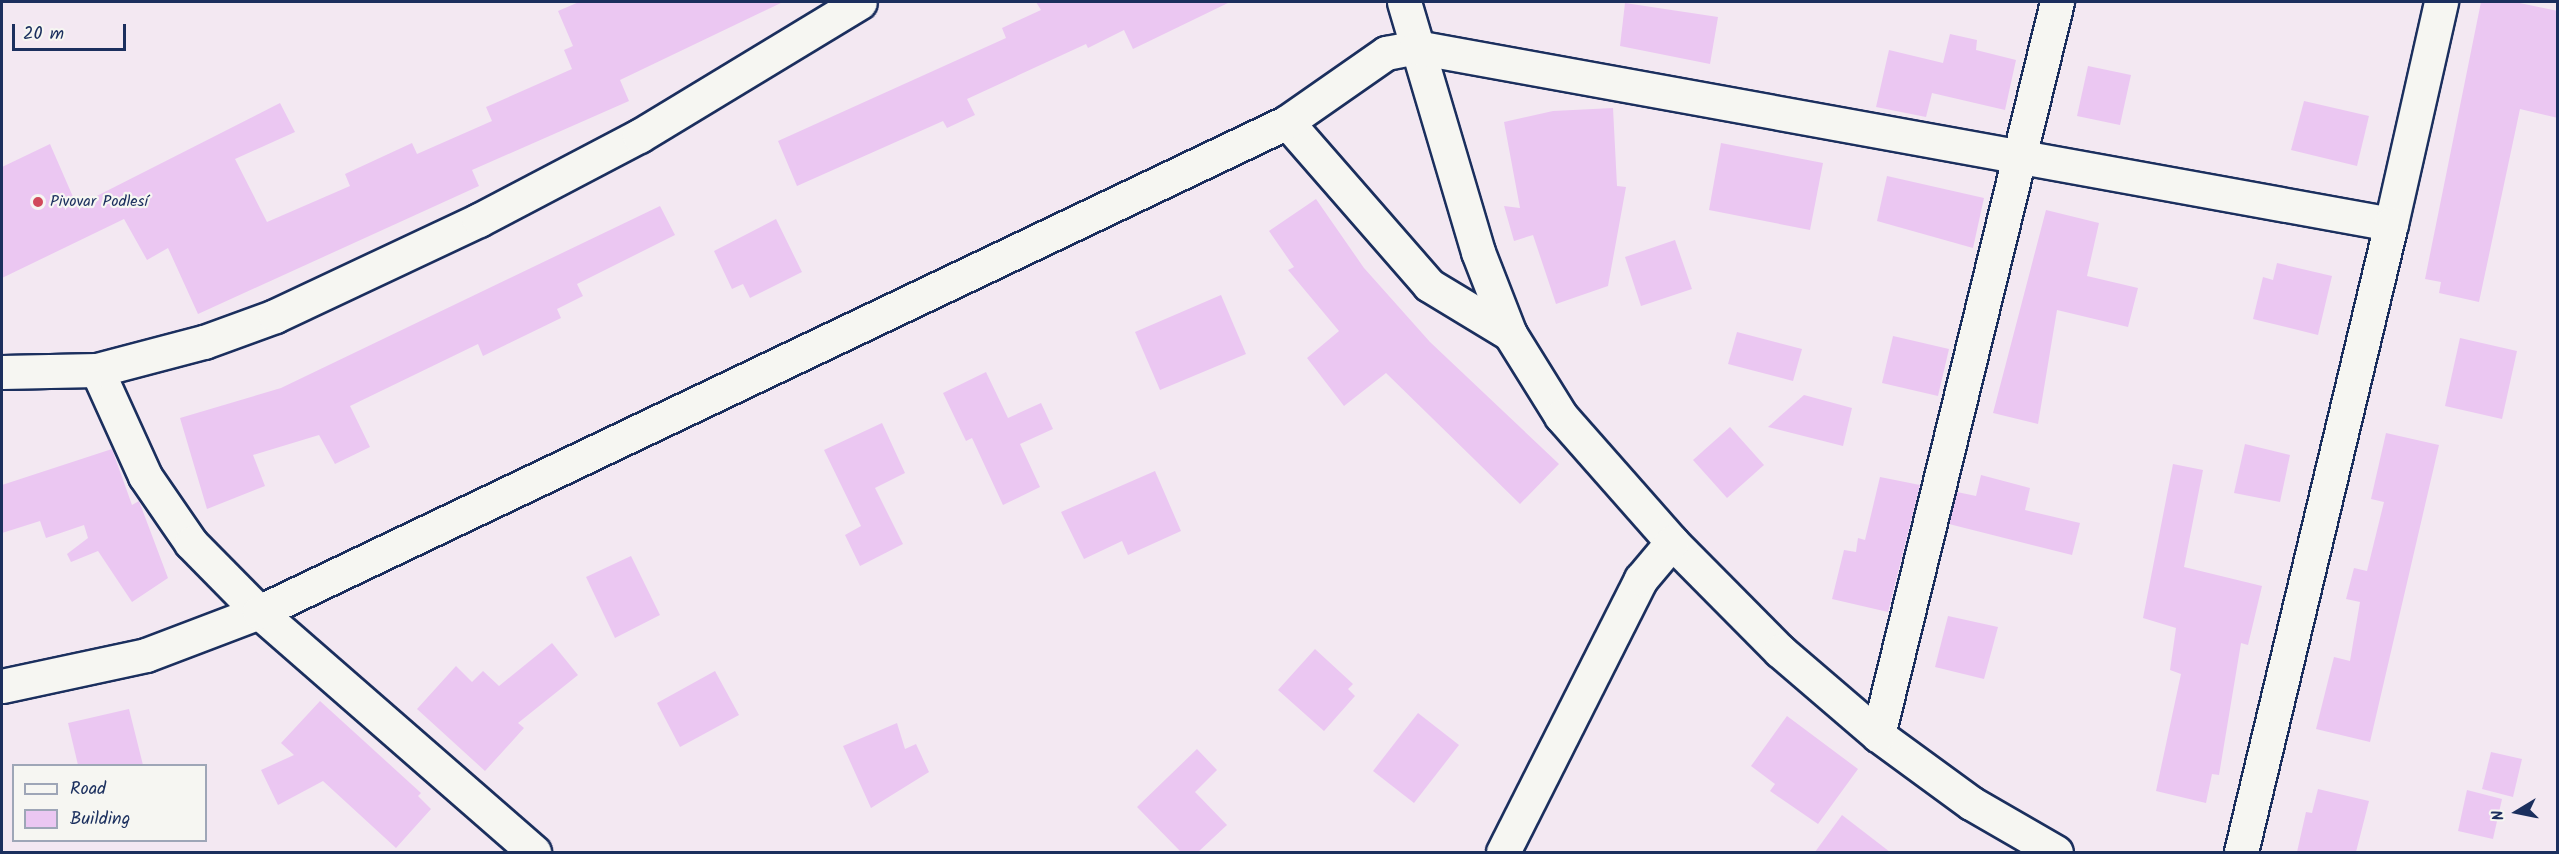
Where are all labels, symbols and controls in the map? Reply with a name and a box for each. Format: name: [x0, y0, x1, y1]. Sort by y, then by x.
scale bar: [15, 12, 129, 50]
text: 20 m: [23, 20, 64, 49]
place label: Pivovar Podlesí: [50, 192, 148, 212]
marker: Pivovar Podlesí: [31, 195, 45, 209]
legend: [12, 764, 207, 842]
text: Road: [70, 775, 106, 804]
north arrow: [2487, 782, 2547, 842]
text: Building: [70, 805, 130, 834]
text: N: [2486, 808, 2512, 822]

